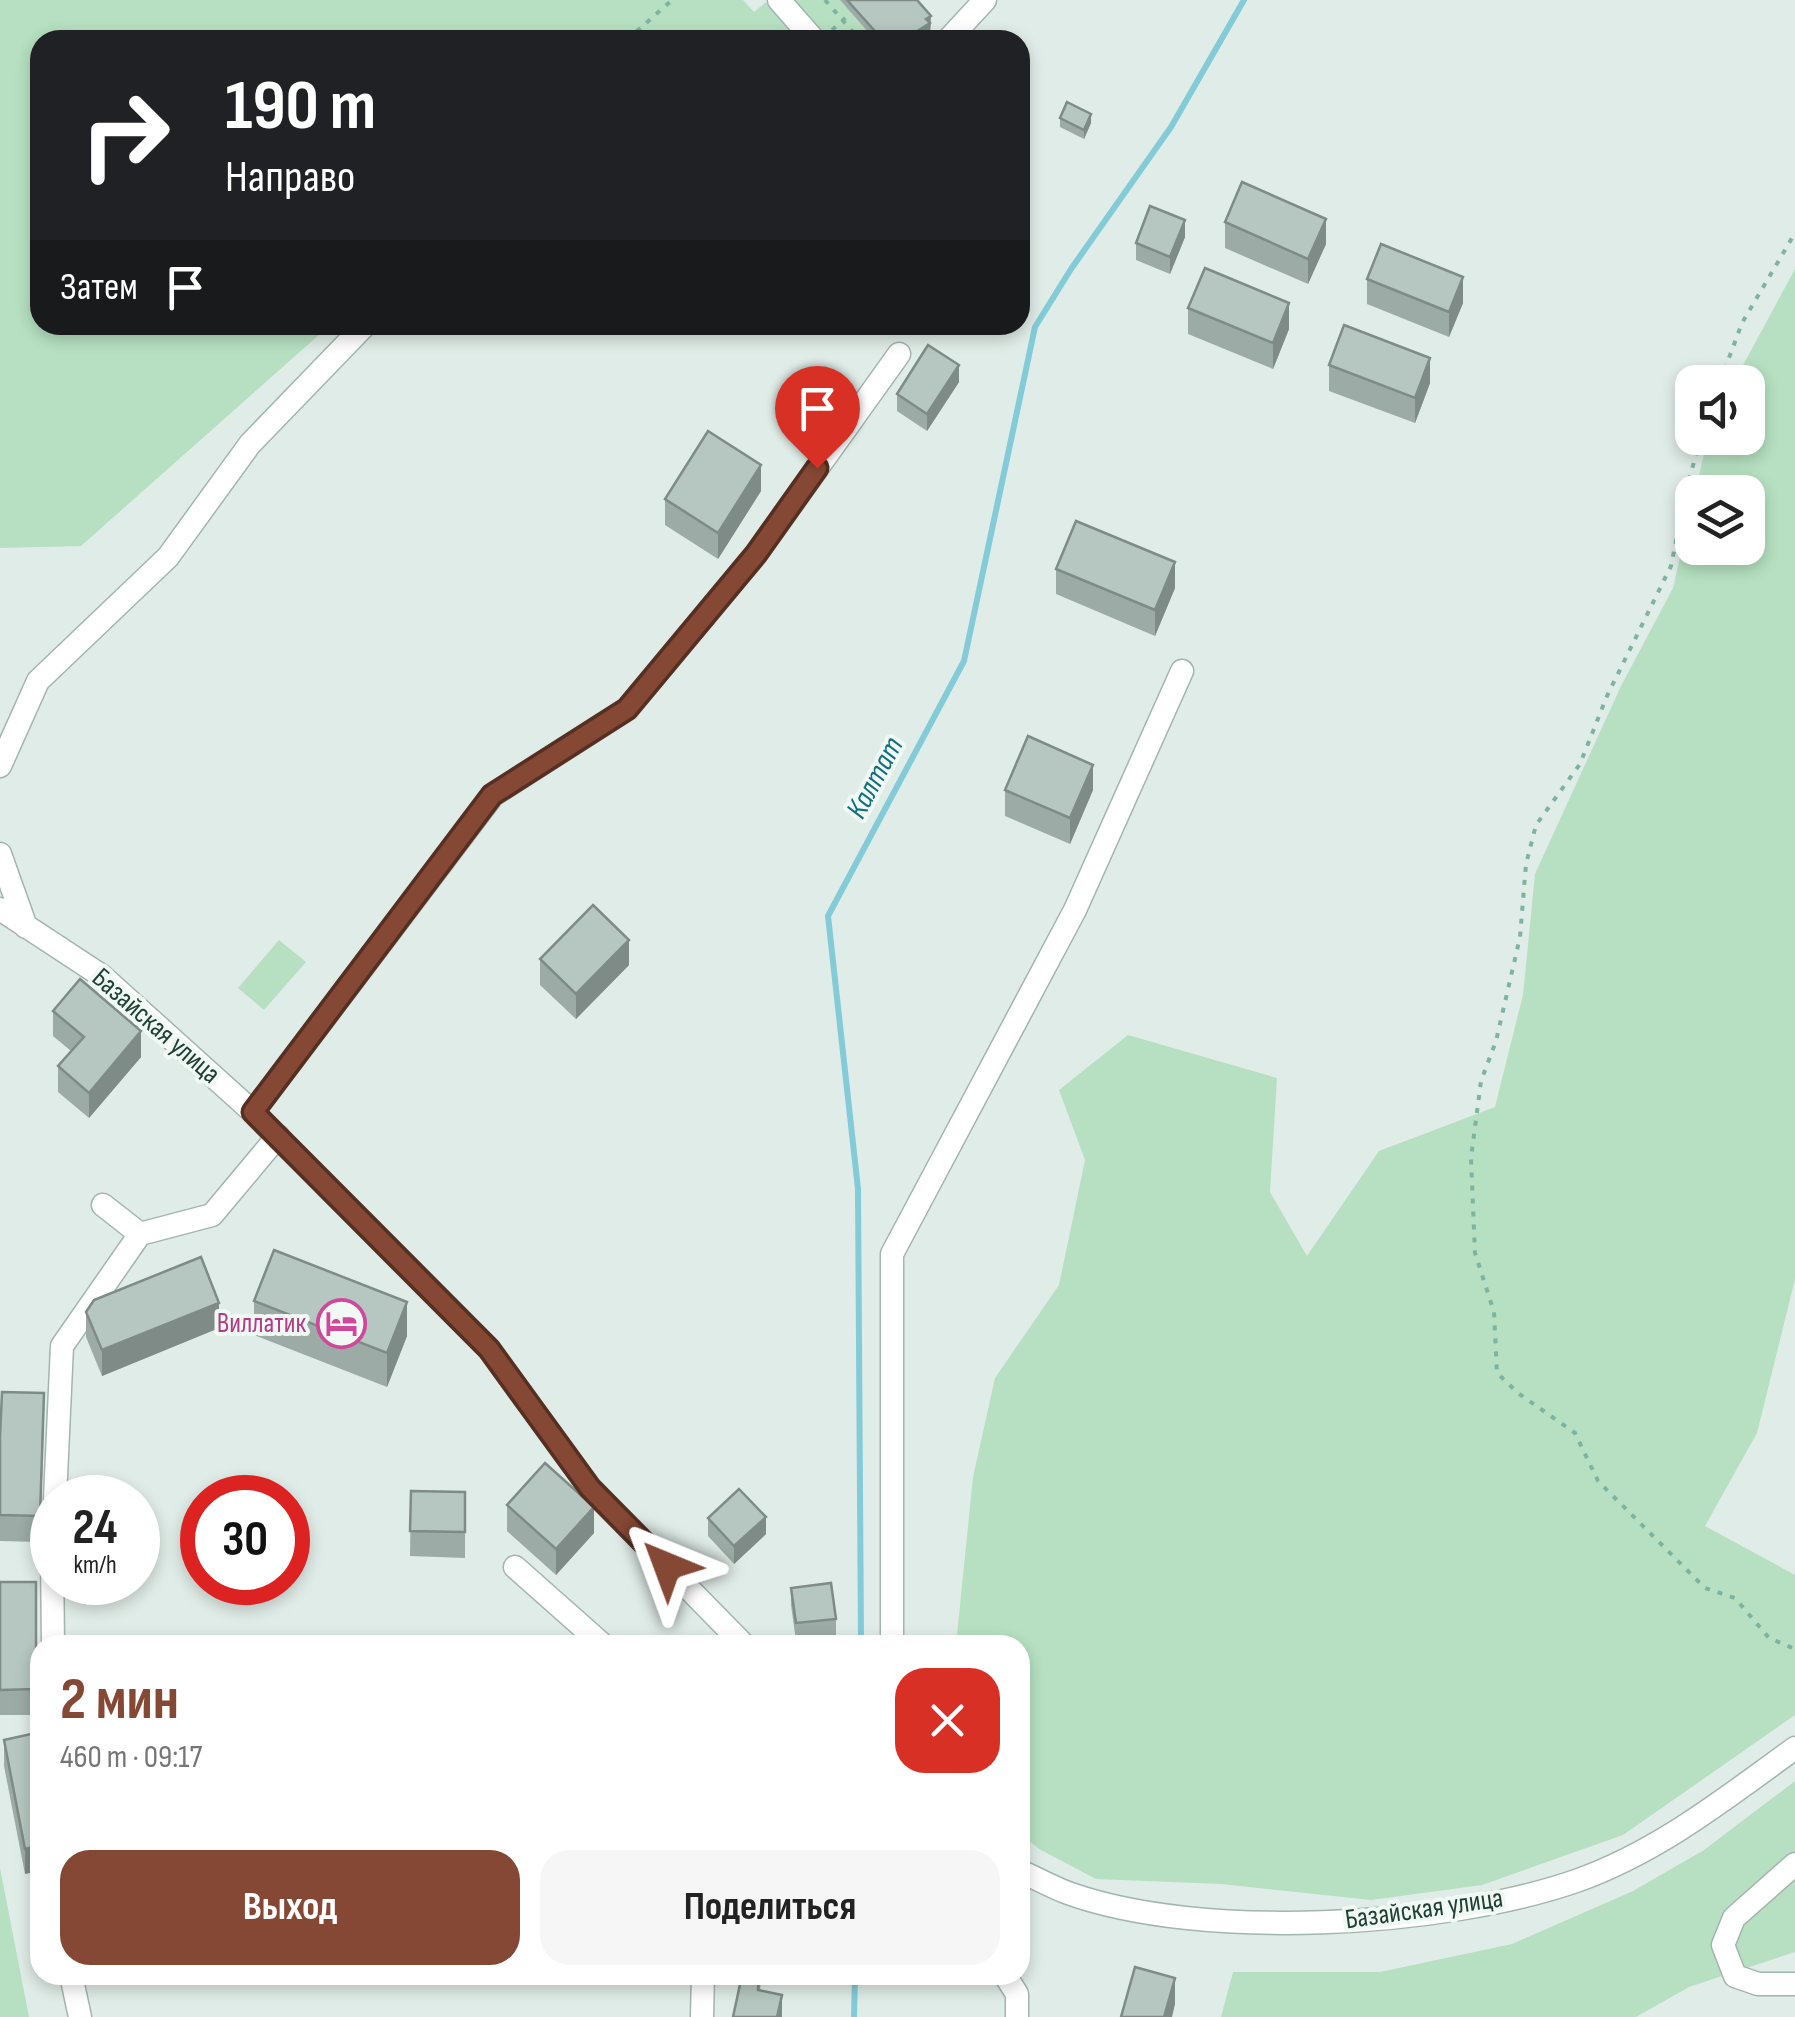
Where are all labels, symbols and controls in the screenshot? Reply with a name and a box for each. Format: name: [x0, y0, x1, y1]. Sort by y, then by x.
text: 190 m: [225, 65, 376, 149]
icon: right: [60, 70, 190, 200]
text: Направо: [225, 150, 355, 205]
icon: arrive: [158, 260, 213, 315]
text: Затем: [60, 265, 138, 310]
map controls: [1675, 365, 1765, 565]
button: sound: [1675, 365, 1765, 455]
pin: [775, 366, 860, 469]
icon: arrive: [790, 381, 845, 436]
button: layers: [1675, 475, 1765, 565]
water label: Калтат: [839, 731, 911, 825]
street label: Базайская улица: [85, 961, 227, 1091]
hotel icon: Виллатик: [315, 1297, 367, 1349]
place label: Виллатик: [217, 1307, 306, 1340]
speed limit sign: 30: [180, 1475, 310, 1605]
text: 24: [73, 1498, 117, 1558]
position arrow: [615, 1514, 719, 1618]
text: km/h: [73, 1550, 117, 1581]
text: 2 мин: [60, 1664, 179, 1736]
button: close: [895, 1668, 1000, 1773]
text: 460 m · 09:17: [60, 1738, 202, 1777]
button: Выход: [60, 1850, 520, 1965]
button: Поделиться: [540, 1850, 1000, 1965]
street label: Базайская улица: [1343, 1882, 1505, 1936]

